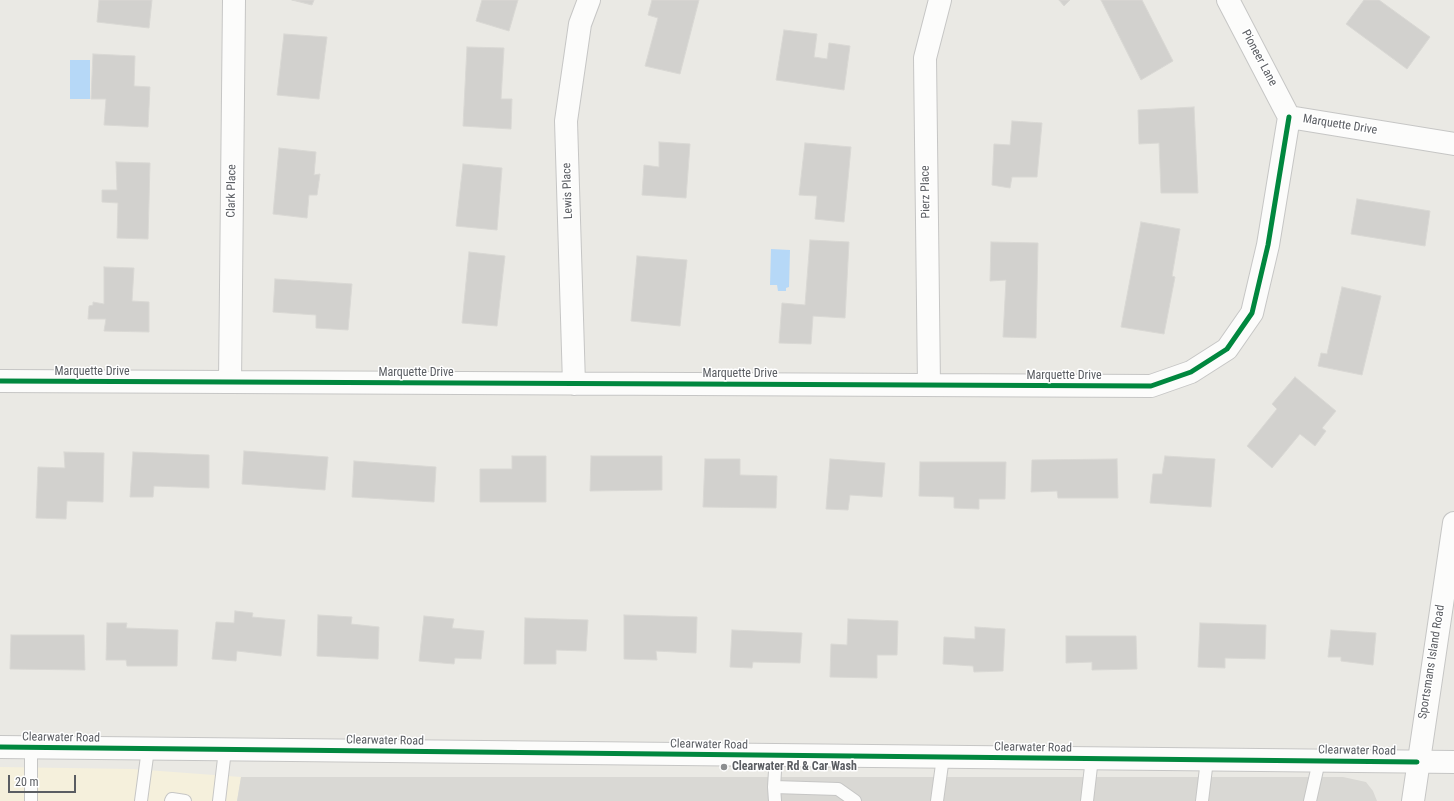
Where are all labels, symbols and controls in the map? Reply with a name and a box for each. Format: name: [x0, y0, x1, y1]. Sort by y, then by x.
street label: Pioneer Lane: [1238, 27, 1280, 89]
street label: Marquette Drive: [1302, 112, 1378, 138]
street label: Lewis Place: [560, 163, 576, 219]
street label: Clark Place: [224, 164, 240, 218]
street label: Pierz Place: [918, 165, 934, 219]
street label: Marquette Drive: [54, 365, 130, 379]
street label: Marquette Drive: [378, 366, 454, 380]
street label: Marquette Drive: [702, 367, 778, 381]
street label: Marquette Drive: [1026, 369, 1102, 383]
street label: Sportsmans Island Road: [1416, 604, 1448, 720]
street label: Clearwater Road: [22, 730, 100, 746]
street label: Clearwater Road: [346, 733, 424, 749]
street label: Clearwater Road: [670, 737, 748, 753]
street label: Clearwater Road: [994, 740, 1072, 756]
street label: Clearwater Road: [1318, 743, 1396, 759]
place label: Clearwater Rd & Car Wash: [732, 760, 857, 774]
marker: Clearwater Rd & Car Wash: [719, 762, 729, 772]
scale bar: [10, 767, 78, 793]
text: 20 m: [15, 775, 39, 789]

